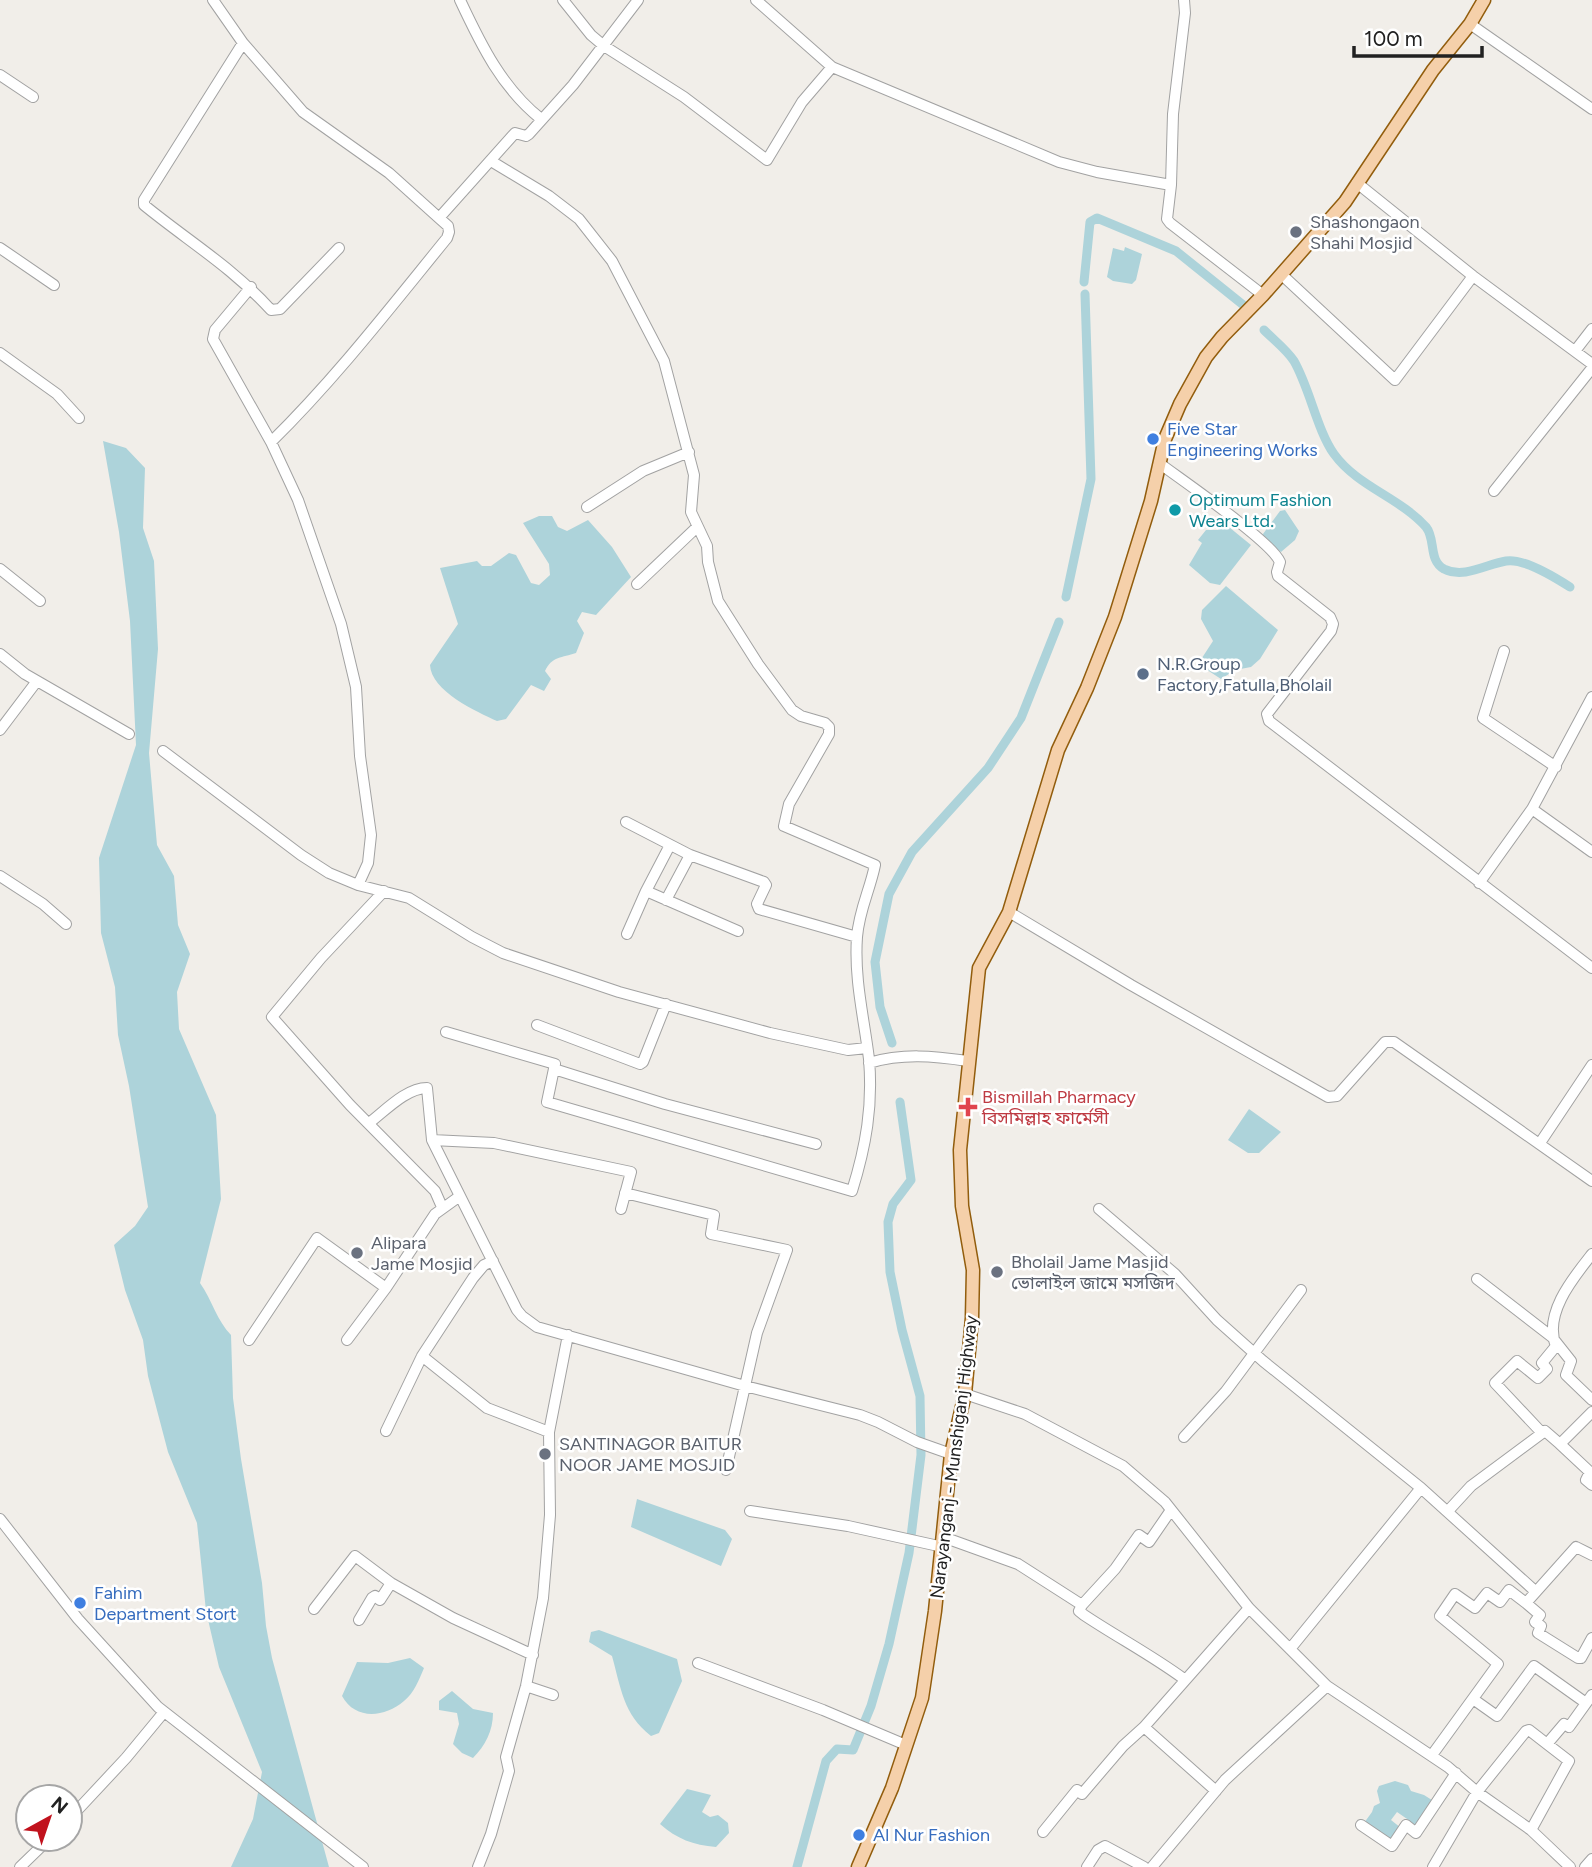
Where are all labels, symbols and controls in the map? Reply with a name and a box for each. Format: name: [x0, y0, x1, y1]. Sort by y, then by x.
scale bar: [1354, 14, 1482, 58]
text: 100 m: [1364, 26, 1423, 51]
place label: Shashongaon Shahi Mosjid: [1310, 211, 1419, 254]
marker: Shashongaon Shahi Mosjid: [1288, 224, 1304, 240]
place label: Five Star Engineering Works: [1167, 418, 1318, 461]
marker: Five Star Engineering Works: [1145, 431, 1161, 447]
place label: Optimum Fashion Wears Ltd.: [1189, 489, 1332, 532]
marker: Optimum Fashion Wears Ltd.: [1167, 502, 1183, 518]
place label: N.R.Group Factory,Fatulla,Bholail: [1157, 653, 1332, 696]
marker: N.R.Group Factory,Fatulla,Bholail: [1135, 666, 1151, 682]
place label: Bismillah Pharmacy বিসমিল্লাহ ফার্মেসী: [981, 1086, 1136, 1129]
marker: Bismillah Pharmacy বিসমিল্লাহ ফার্মেসী: [960, 1099, 976, 1115]
place label: Alipara Jame Mosjid: [371, 1232, 473, 1275]
marker: Alipara Jame Mosjid: [349, 1245, 365, 1261]
place label: Bholail Jame Masjid ভোলাইল জামে মসজিদ: [1011, 1251, 1176, 1294]
marker: Bholail Jame Masjid ভোলাইল জামে মসজিদ: [989, 1264, 1005, 1280]
street label: Narayanganj - Munshiganj Highway: [926, 1314, 982, 1600]
place label: SANTINAGOR BAITUR NOOR JAME MOSJID: [559, 1433, 742, 1476]
marker: SANTINAGOR BAITUR NOOR JAME MOSJID: [537, 1446, 553, 1462]
place label: Fahim Department Stort: [94, 1582, 237, 1625]
marker: Fahim Department Stort: [72, 1595, 88, 1611]
north arrow: [14, 1783, 84, 1853]
text: N: [47, 1792, 73, 1819]
place label: Al Nur Fashion: [873, 1824, 990, 1846]
marker: Al Nur Fashion: [851, 1827, 867, 1843]

